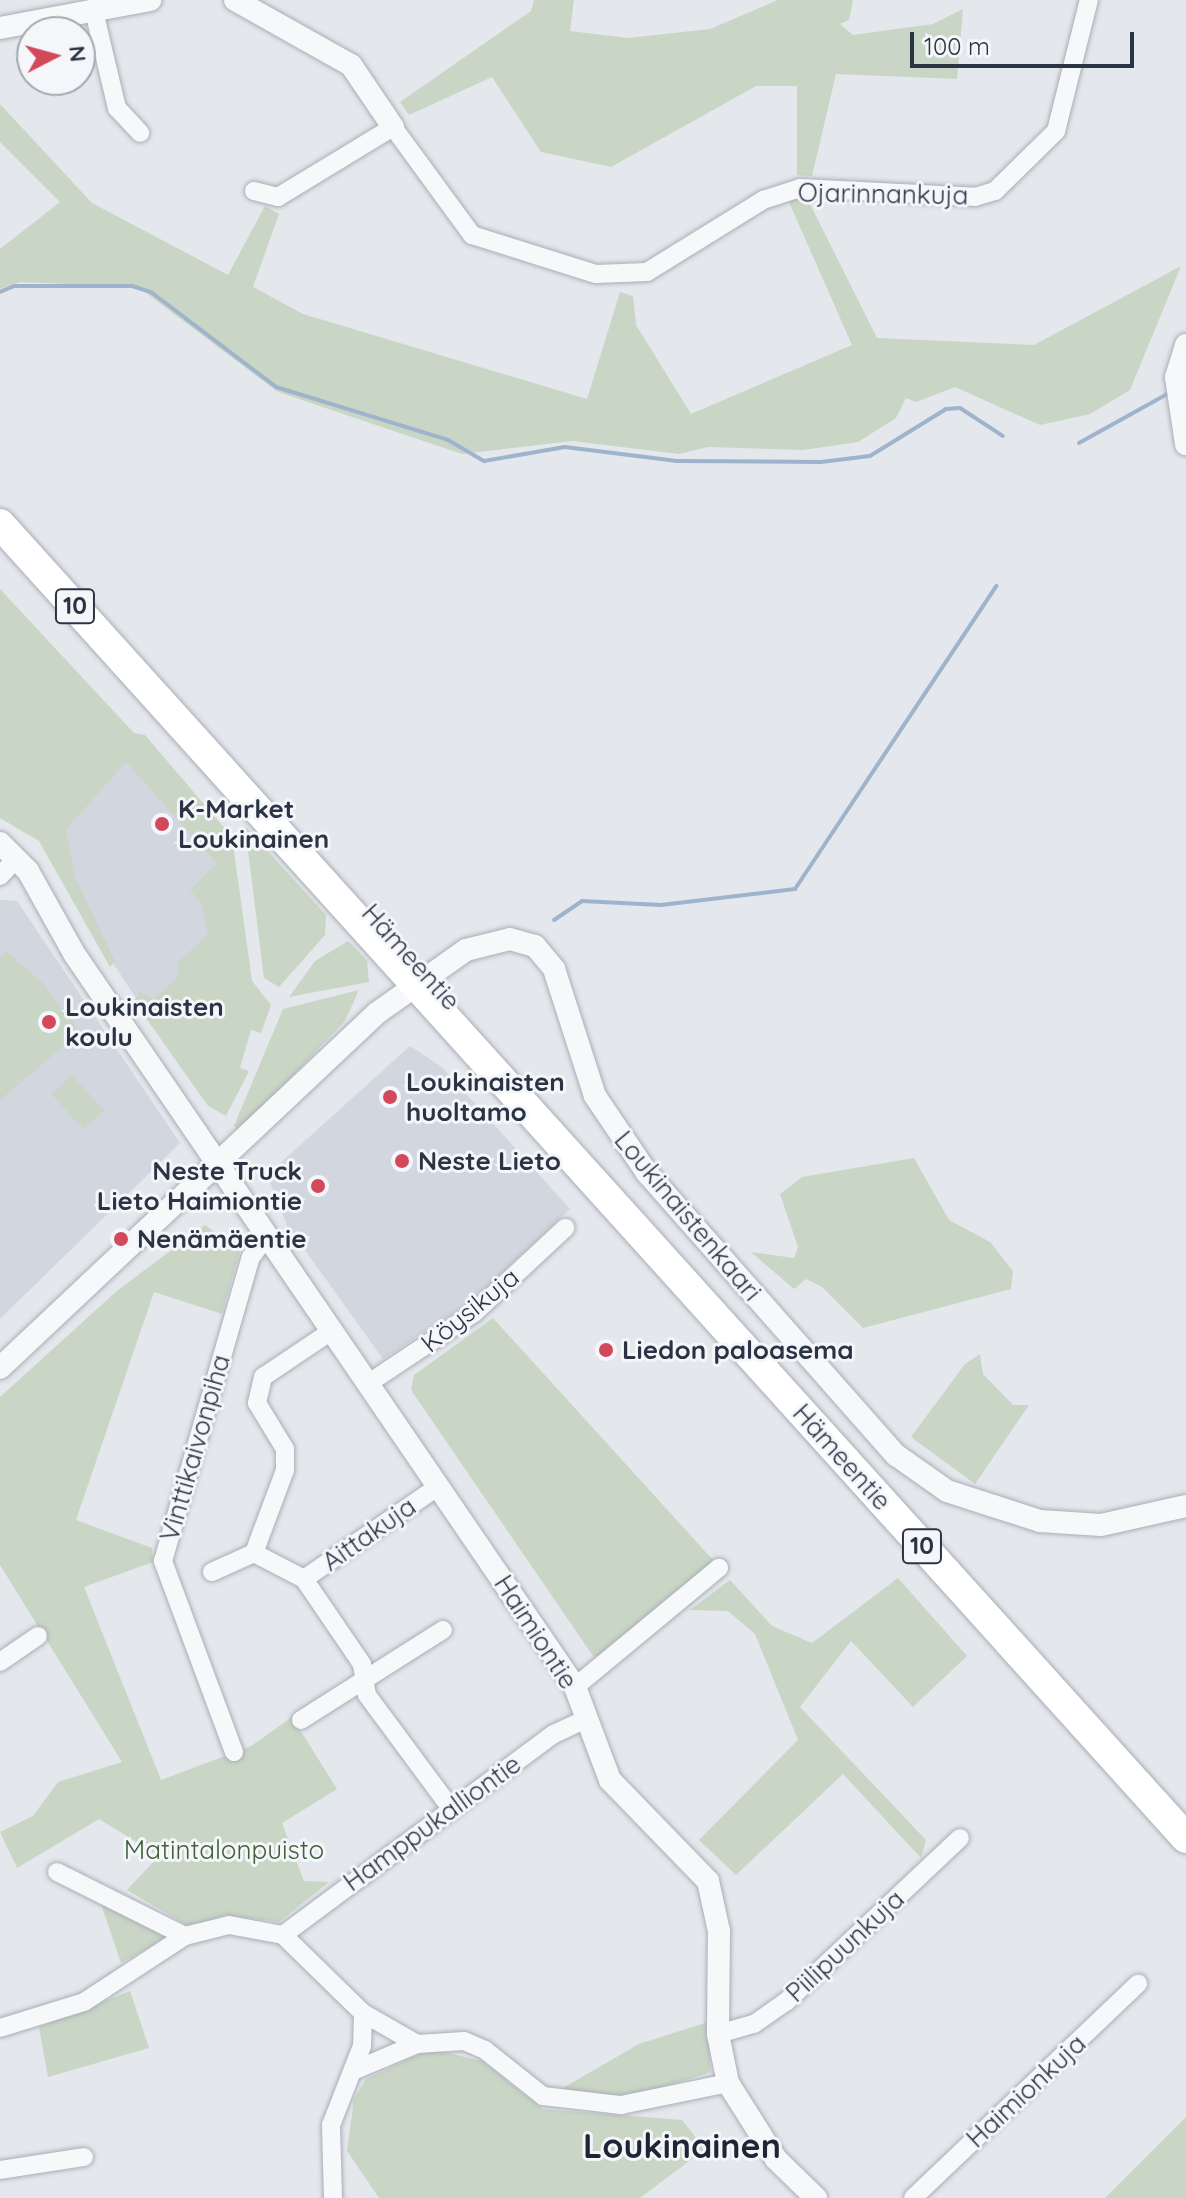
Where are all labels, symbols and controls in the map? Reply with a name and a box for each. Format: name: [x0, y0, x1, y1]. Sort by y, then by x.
north arrow: [16, 16, 96, 96]
scale bar: [914, 16, 1138, 66]
text: 100 m: [924, 31, 990, 61]
text: N: [63, 44, 93, 63]
street label: Ojarinnankuja: [798, 177, 968, 211]
road number: 10: [53, 586, 97, 626]
place label: K-Market Loukinainen: [178, 793, 329, 854]
marker: K-Market Loukinainen: [153, 815, 171, 833]
street label: Hämeentie: [355, 898, 467, 1016]
place label: Loukinaisten koulu: [65, 991, 224, 1052]
marker: Loukinaisten koulu: [40, 1013, 58, 1031]
place label: Loukinaisten huoltamo: [406, 1066, 565, 1128]
marker: Loukinaisten huoltamo: [381, 1088, 399, 1106]
street label: Loukinaistenkaari: [608, 1125, 768, 1307]
place label: Neste Lieto: [418, 1145, 561, 1177]
marker: Neste Lieto: [393, 1152, 411, 1170]
place label: Neste Truck Lieto Haimiontie: [97, 1155, 302, 1216]
marker: Neste Truck Lieto Haimiontie: [309, 1177, 327, 1195]
place label: Nenämäentie: [137, 1223, 307, 1255]
marker: Nenämäentie: [112, 1230, 130, 1248]
street label: Köysikuja: [415, 1261, 525, 1359]
place label: Liedon paloasema: [622, 1334, 854, 1366]
marker: Liedon paloasema: [597, 1341, 615, 1359]
street label: Vinttikaivonpiha: [153, 1351, 237, 1545]
street label: Hämeentie: [786, 1398, 898, 1516]
street label: Aittakuja: [316, 1491, 422, 1577]
road number: 10: [900, 1526, 944, 1566]
street label: Haimiontie: [488, 1569, 584, 1695]
street label: Hamppukalliontie: [337, 1748, 527, 1898]
park label: Matintalonpuisto: [124, 1834, 324, 1866]
street label: Piilipuunkuja: [780, 1883, 910, 2009]
street label: Haimionkuja: [960, 2028, 1092, 2154]
district label: Loukinainen: [583, 2126, 781, 2166]

